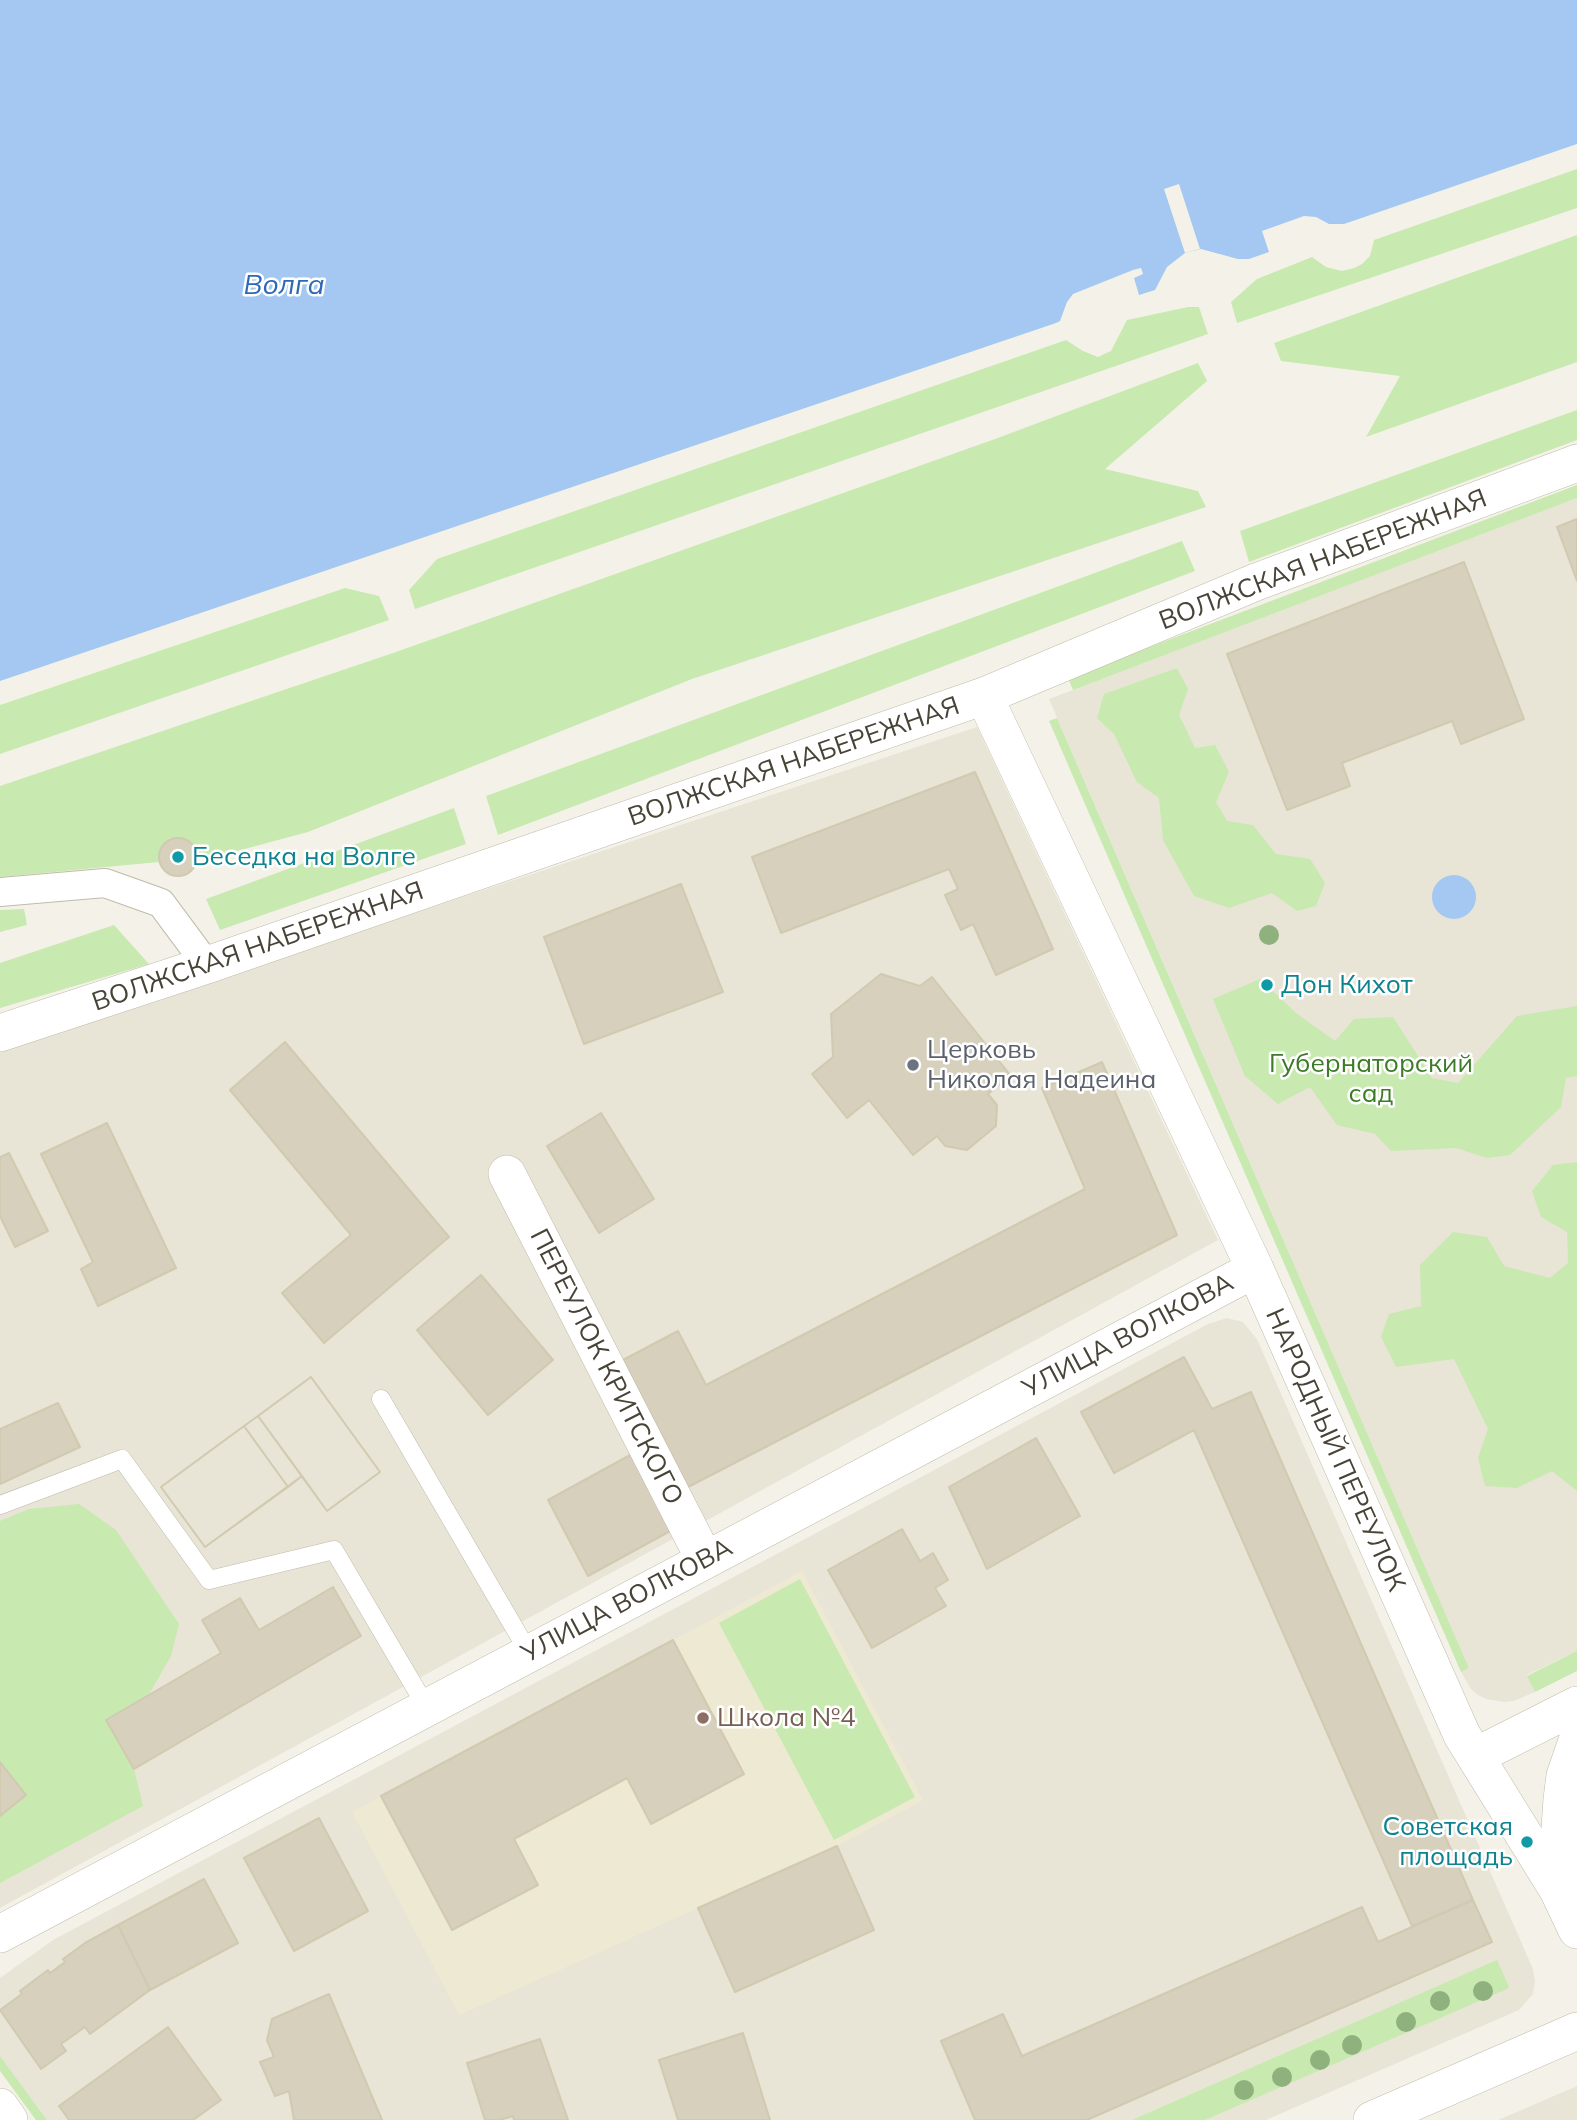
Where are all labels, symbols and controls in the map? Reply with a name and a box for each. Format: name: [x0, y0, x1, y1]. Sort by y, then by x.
water label: Волга: [243, 269, 325, 303]
street label: ВОЛЖСКАЯ НАБЕРЕЖНАЯ: [1155, 483, 1491, 637]
street label: ВОЛЖСКАЯ НАБЕРЕЖНАЯ: [624, 691, 964, 833]
place label: Беседка на Волге: [192, 841, 416, 873]
marker: Беседка на Волге: [170, 849, 186, 865]
street label: ВОЛЖСКАЯ НАБЕРЕЖНАЯ: [88, 876, 428, 1018]
place label: Дон Кихот: [1281, 969, 1413, 1001]
marker: Дон Кихот: [1259, 977, 1275, 993]
place label: Церковь Николая Надеина: [927, 1034, 1156, 1096]
park label: Губернаторский сад: [1269, 1048, 1473, 1110]
marker: Церковь Николая Надеина: [905, 1057, 921, 1073]
street label: ПЕРЕУЛОК КРИТСКОГО: [523, 1224, 689, 1510]
street label: УЛИЦА ВОЛКОВА: [1017, 1267, 1239, 1405]
street label: НАРОДНЫЙ ПЕРЕУЛОК: [1258, 1304, 1412, 1596]
street label: УЛИЦА ВОЛКОВА: [516, 1532, 738, 1670]
place label: Школа №4: [717, 1702, 856, 1734]
marker: Школа №4: [695, 1710, 711, 1726]
place label: Советская площадь: [1382, 1811, 1513, 1872]
marker: Советская площадь: [1519, 1834, 1535, 1850]

